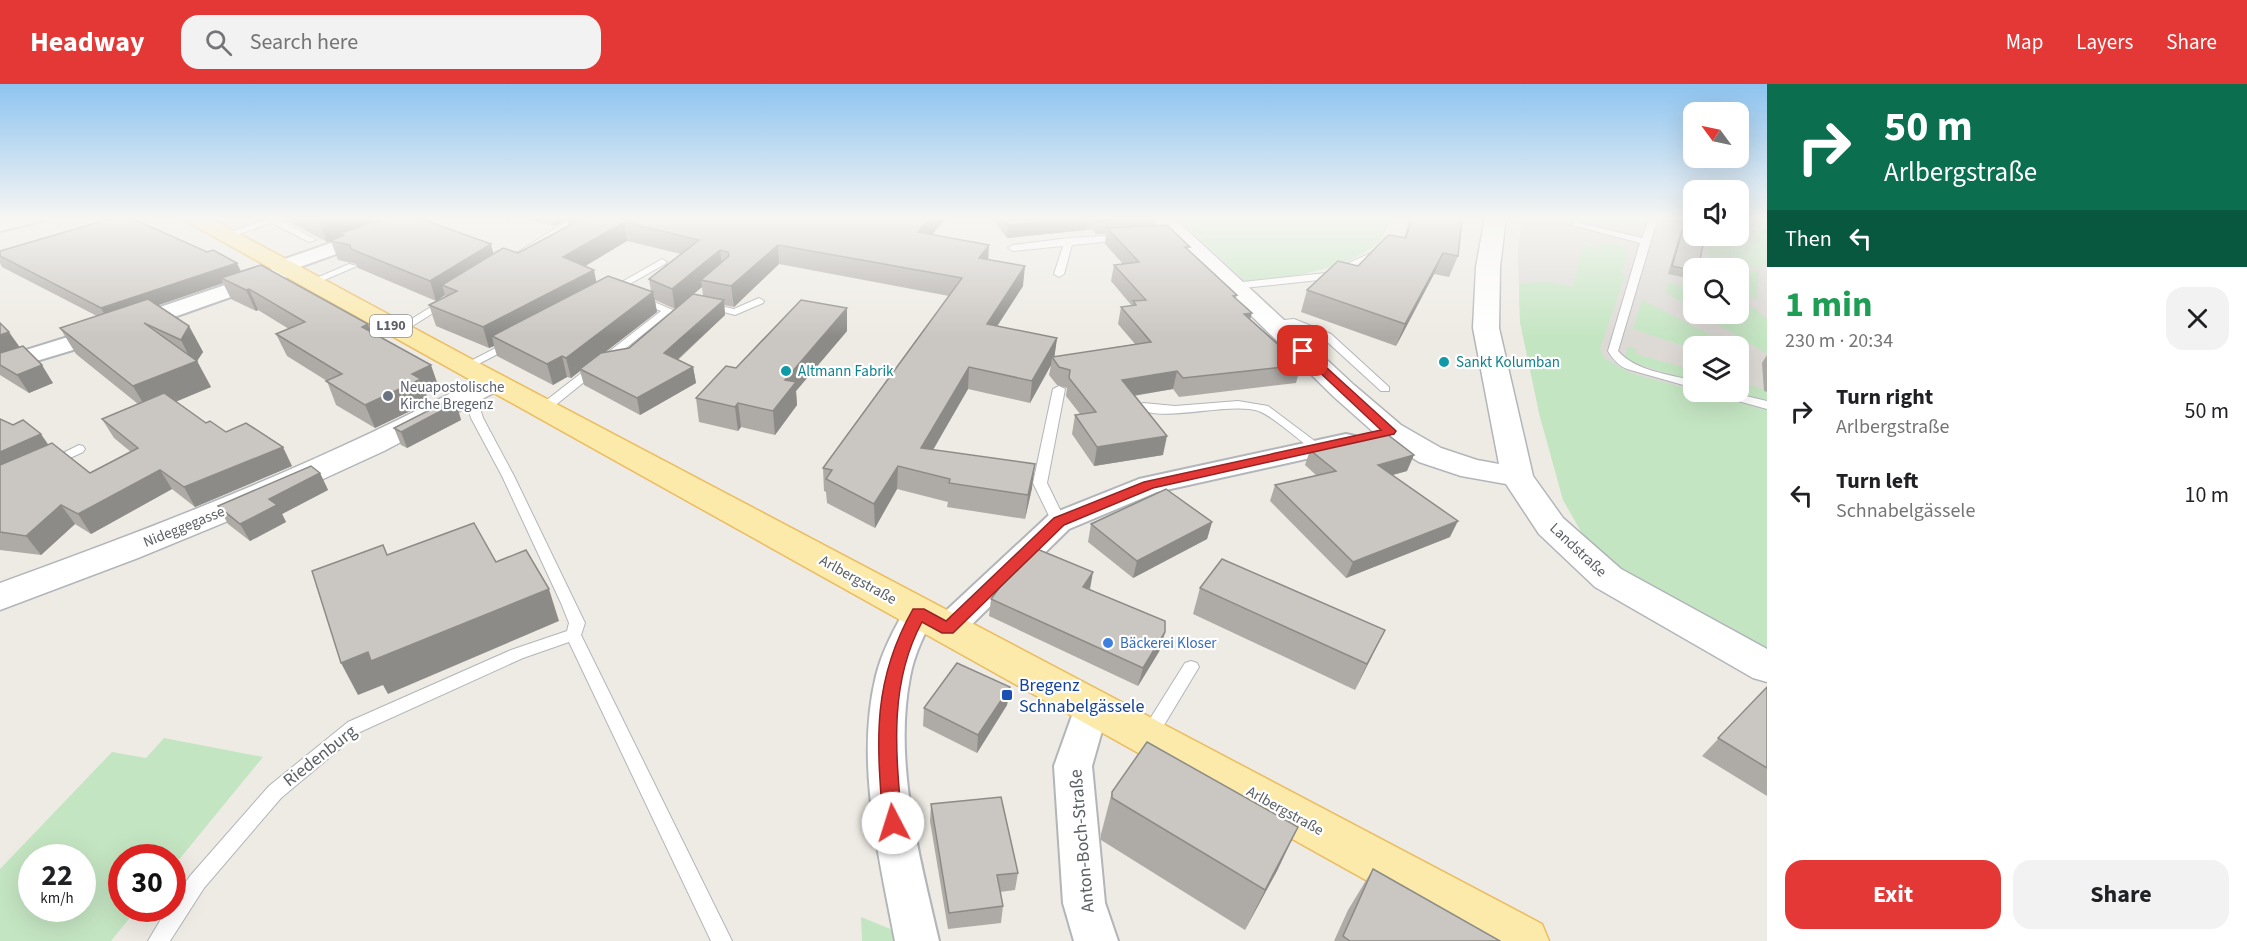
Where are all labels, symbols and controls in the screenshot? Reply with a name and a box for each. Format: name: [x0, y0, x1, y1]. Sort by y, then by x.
search box: [181, 15, 601, 69]
text: Headway: [30, 22, 145, 62]
icon: search: [202, 26, 235, 59]
text: Search here: [250, 26, 358, 58]
text: Map: [2006, 27, 2043, 57]
text: Layers: [2076, 27, 2133, 57]
text: Share: [2166, 27, 2217, 57]
text: 50 m: [1884, 97, 1973, 157]
north arrow: [1683, 102, 1749, 168]
map controls: [1683, 102, 1749, 402]
icon: right: [1785, 108, 1863, 186]
text: Arlbergstraße: [1884, 153, 2037, 192]
button: sound: [1683, 180, 1749, 246]
icon: left: [1844, 222, 1877, 255]
text: Then: [1785, 223, 1832, 255]
button: search: [1683, 258, 1749, 324]
text: 1 min: [1785, 279, 1873, 330]
button: close: [2166, 287, 2229, 350]
road number: L190: [370, 315, 412, 337]
pin: [1277, 325, 1328, 376]
text: 230 m · 20:34: [1785, 327, 1893, 355]
icon: arrive: [1286, 334, 1319, 367]
button: layers: [1683, 336, 1749, 402]
place label: Sankt Kolumban: [1456, 352, 1560, 373]
marker: Sankt Kolumban: [1437, 355, 1451, 369]
place label: Altmann Fabrik: [798, 361, 894, 382]
marker: Altmann Fabrik: [779, 364, 793, 378]
place label: Neuapostolische Kirche Bregenz: [400, 377, 505, 415]
text: Turn right: [1836, 381, 1933, 413]
marker: Neuapostolische Kirche Bregenz: [381, 389, 395, 403]
icon: right: [1785, 395, 1818, 428]
text: 50 m: [2184, 395, 2229, 427]
text: Arlbergstraße: [1836, 413, 1949, 441]
text: Turn left: [1836, 465, 1918, 497]
icon: left: [1785, 479, 1818, 512]
text: 10 m: [2184, 479, 2229, 511]
text: Schnabelgässele: [1836, 497, 1975, 525]
street label: Nideggegasse: [140, 501, 228, 553]
street label: Landstraße: [1545, 518, 1611, 582]
street label: Arlbergstraße: [816, 550, 900, 610]
place label: Bäckerei Kloser: [1120, 633, 1217, 654]
marker: Bäckerei Kloser: [1101, 636, 1115, 650]
place label: Bregenz Schnabelgässele: [1019, 673, 1144, 719]
marker: Bregenz Schnabelgässele: [1000, 688, 1014, 702]
street label: Riedenburg: [278, 719, 362, 793]
street label: Anton-Boch-Straße: [1063, 768, 1101, 914]
street label: Arlbergstraße: [1243, 781, 1327, 841]
position arrow: [861, 791, 925, 855]
speed limit sign: 30: [108, 844, 186, 922]
text: 22: [41, 854, 73, 897]
button: Exit: [1785, 860, 2001, 929]
button: Share: [2013, 860, 2229, 929]
text: km/h: [40, 888, 74, 909]

